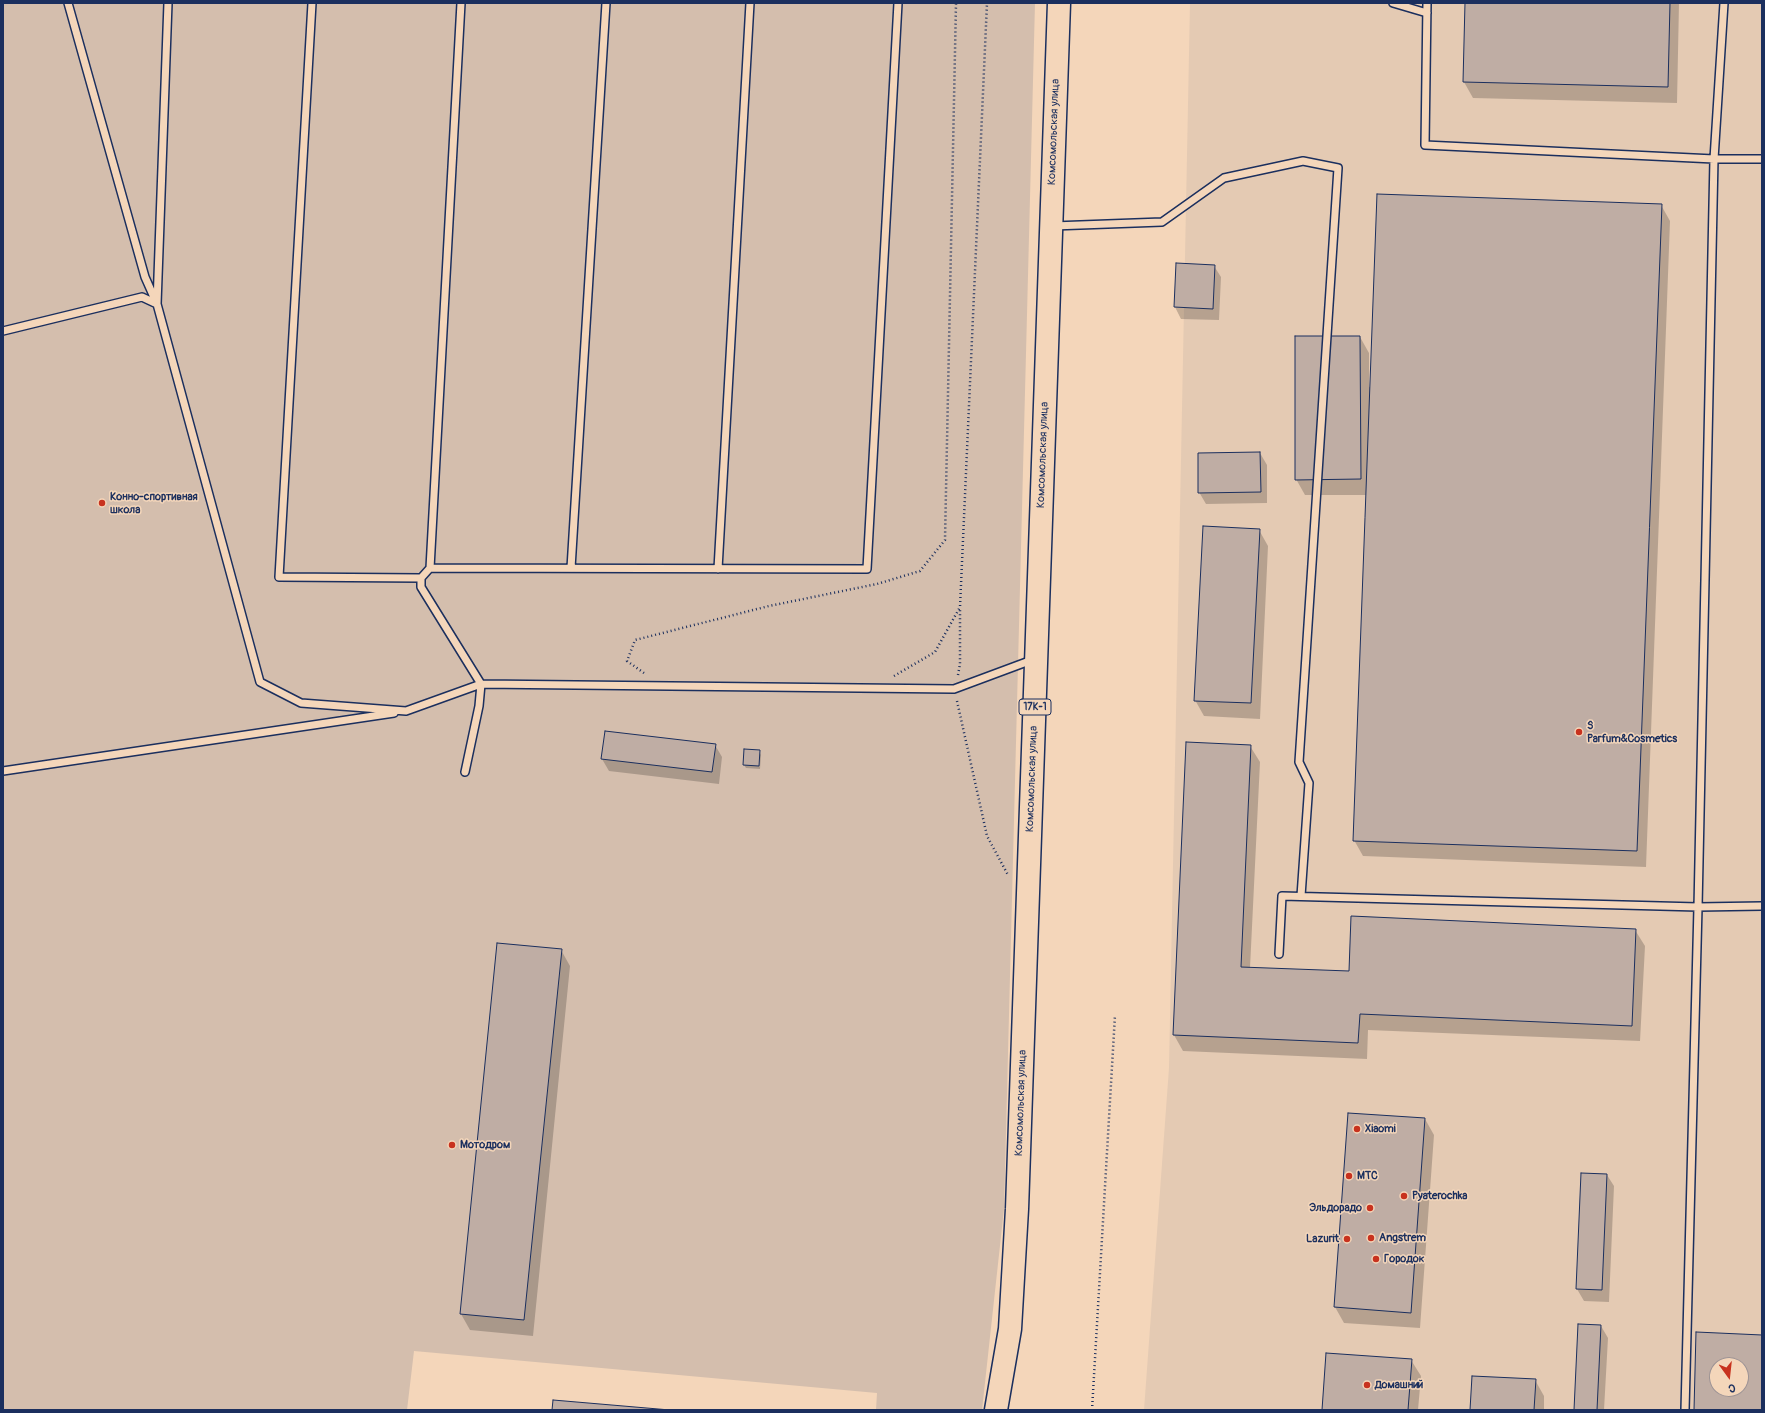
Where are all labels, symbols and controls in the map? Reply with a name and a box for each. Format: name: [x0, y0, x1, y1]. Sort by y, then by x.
street label: Комсомольская улица: [1046, 79, 1062, 185]
street label: Комсомольская улица: [1035, 402, 1051, 508]
place label: Конно-спортивная школа: [110, 490, 198, 516]
marker: Конно-спортивная школа: [97, 498, 107, 508]
road number: 17К-1: [1019, 699, 1051, 715]
place label: S Parfum&Cosmetics: [1587, 719, 1677, 745]
street label: Комсомольская улица: [1024, 726, 1040, 832]
marker: S Parfum&Cosmetics: [1574, 727, 1584, 737]
street label: Комсомольская улица: [1013, 1050, 1029, 1156]
place label: Xiaomi: [1365, 1122, 1396, 1136]
marker: Xiaomi: [1352, 1124, 1362, 1134]
place label: Мотодром: [460, 1138, 510, 1152]
marker: Мотодром: [447, 1140, 457, 1150]
place label: МТС: [1357, 1169, 1378, 1183]
marker: МТС: [1344, 1171, 1354, 1181]
place label: Pyaterochka: [1412, 1189, 1467, 1203]
marker: Pyaterochka: [1399, 1191, 1409, 1201]
place label: Эльдорадо: [1309, 1201, 1362, 1215]
marker: Эльдорадо: [1365, 1203, 1375, 1213]
place label: Angstrem: [1379, 1231, 1426, 1245]
place label: Lazurit: [1306, 1232, 1339, 1246]
marker: Angstrem: [1366, 1233, 1376, 1243]
marker: Lazurit: [1342, 1234, 1352, 1244]
place label: Городок: [1384, 1252, 1424, 1266]
marker: Городок: [1371, 1254, 1381, 1264]
north arrow: [1709, 1357, 1749, 1397]
place label: Домашний: [1375, 1378, 1423, 1392]
marker: Домашний: [1362, 1380, 1372, 1390]
text: С: [1727, 1381, 1737, 1395]

